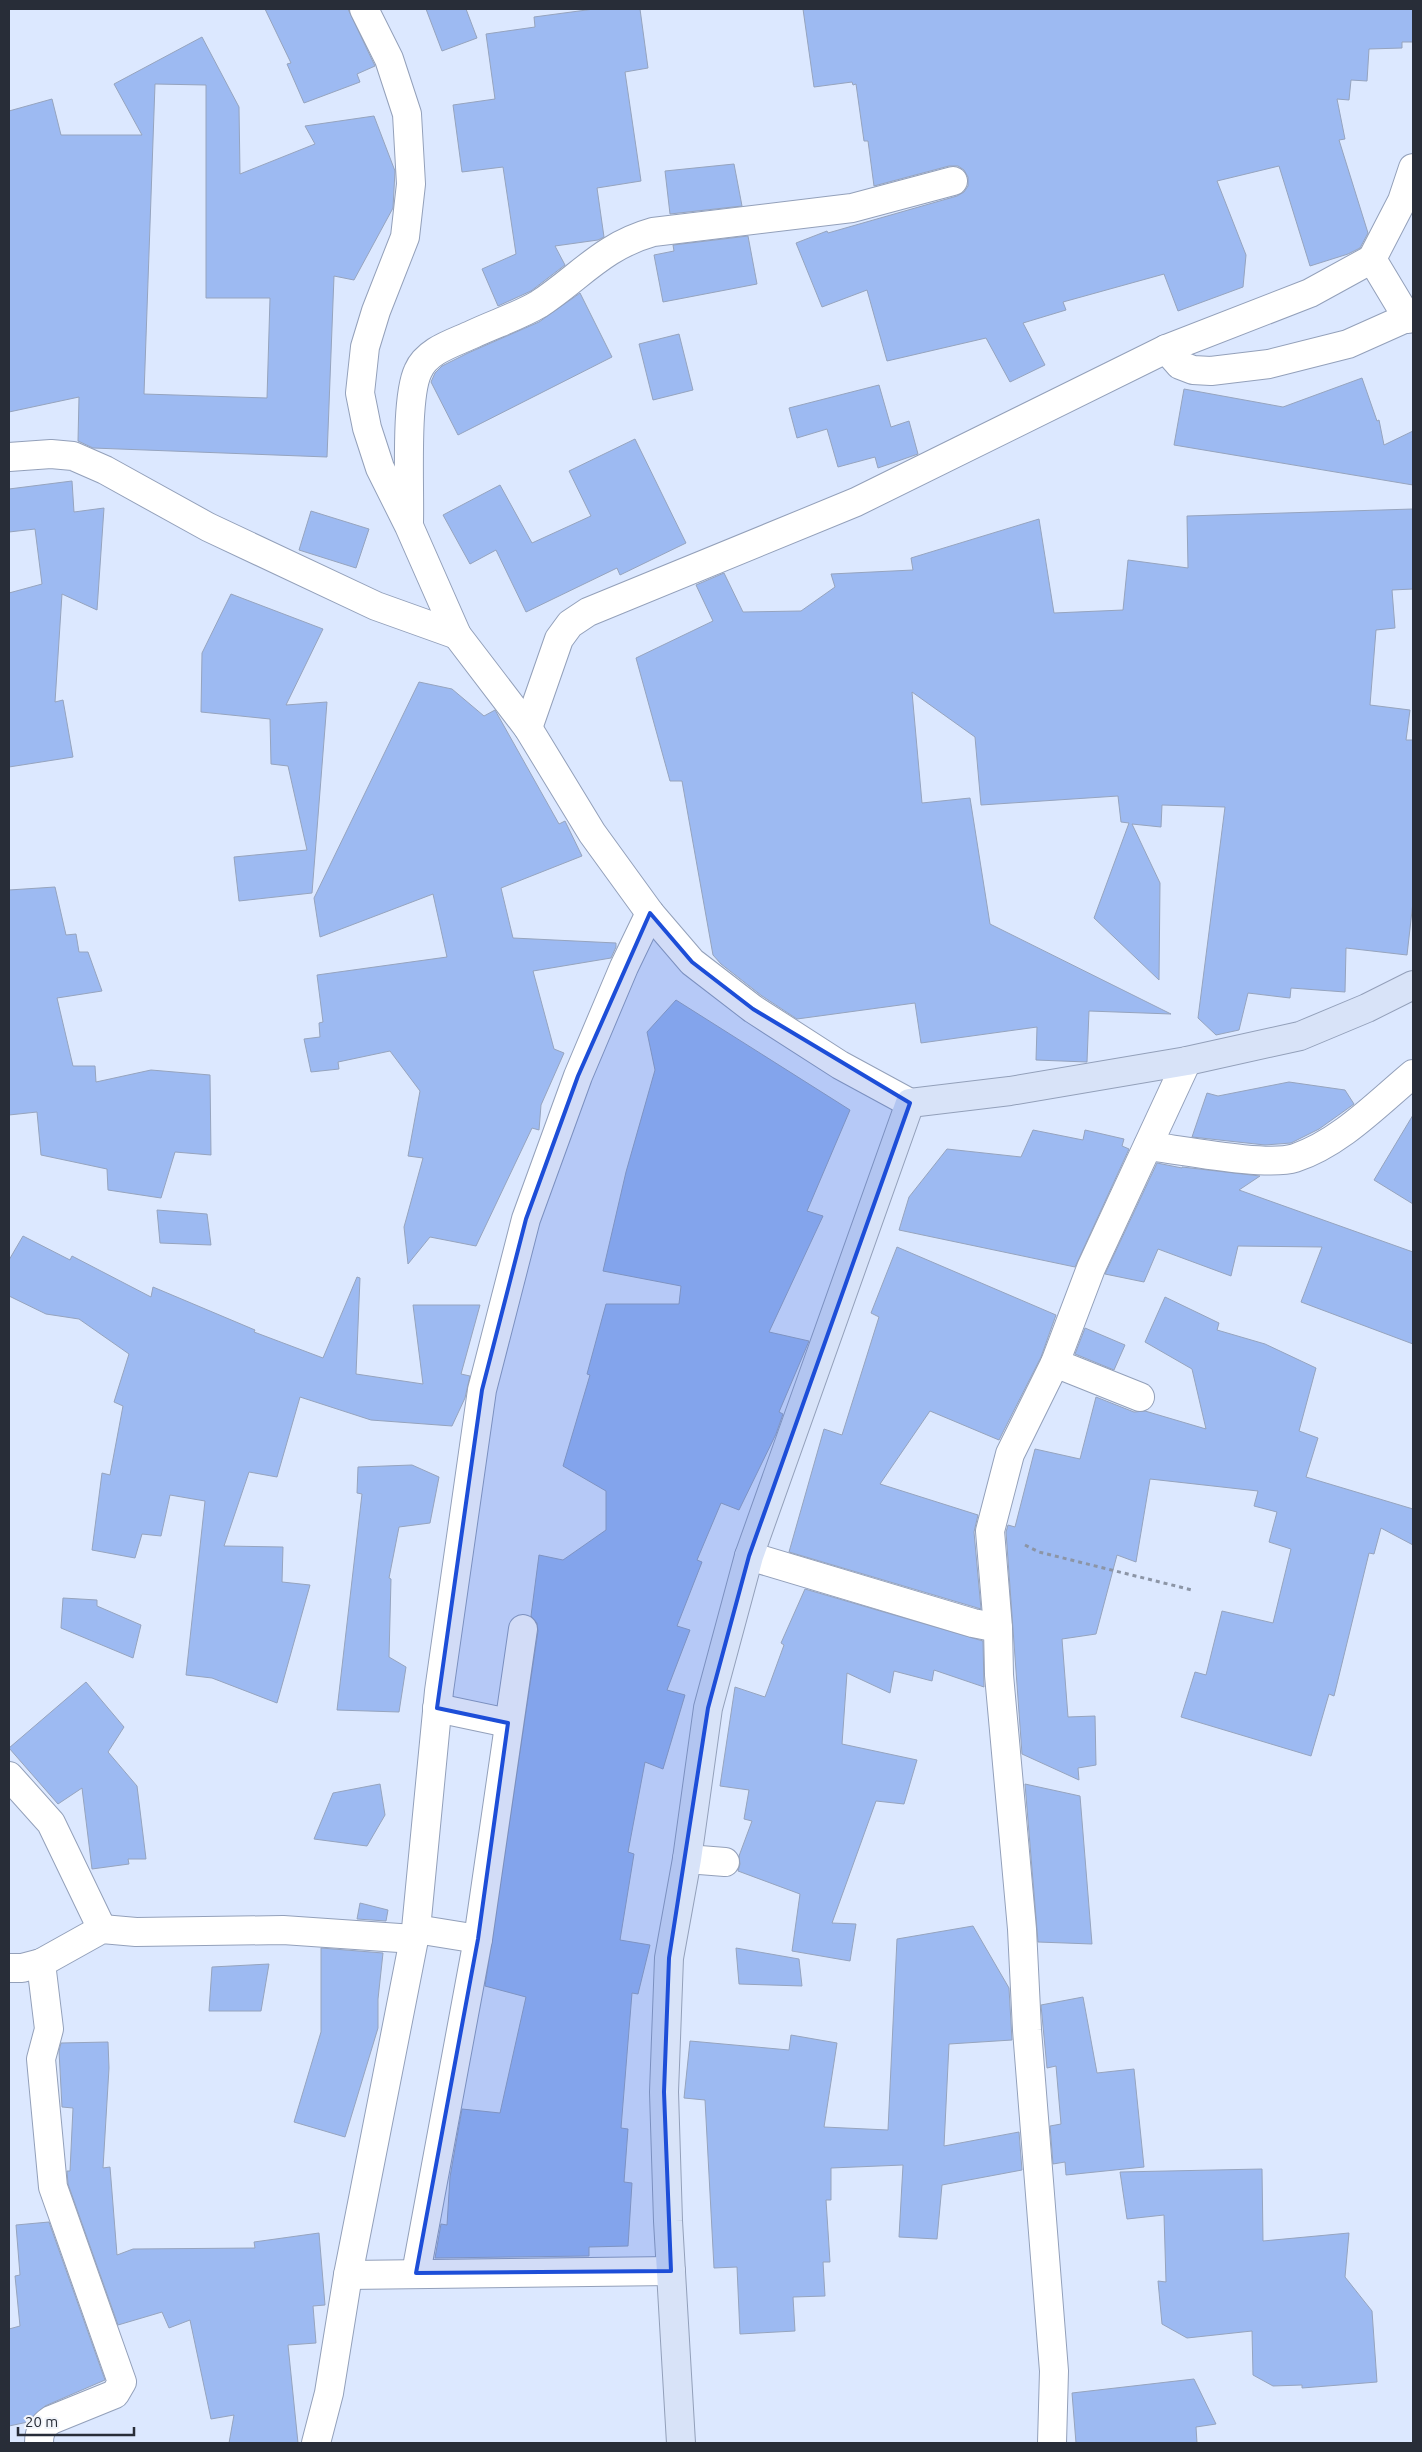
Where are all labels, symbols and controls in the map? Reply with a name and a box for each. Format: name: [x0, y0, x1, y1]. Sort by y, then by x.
scale bar: [18, 2404, 134, 2436]
text: 20 m: [25, 2413, 58, 2430]

